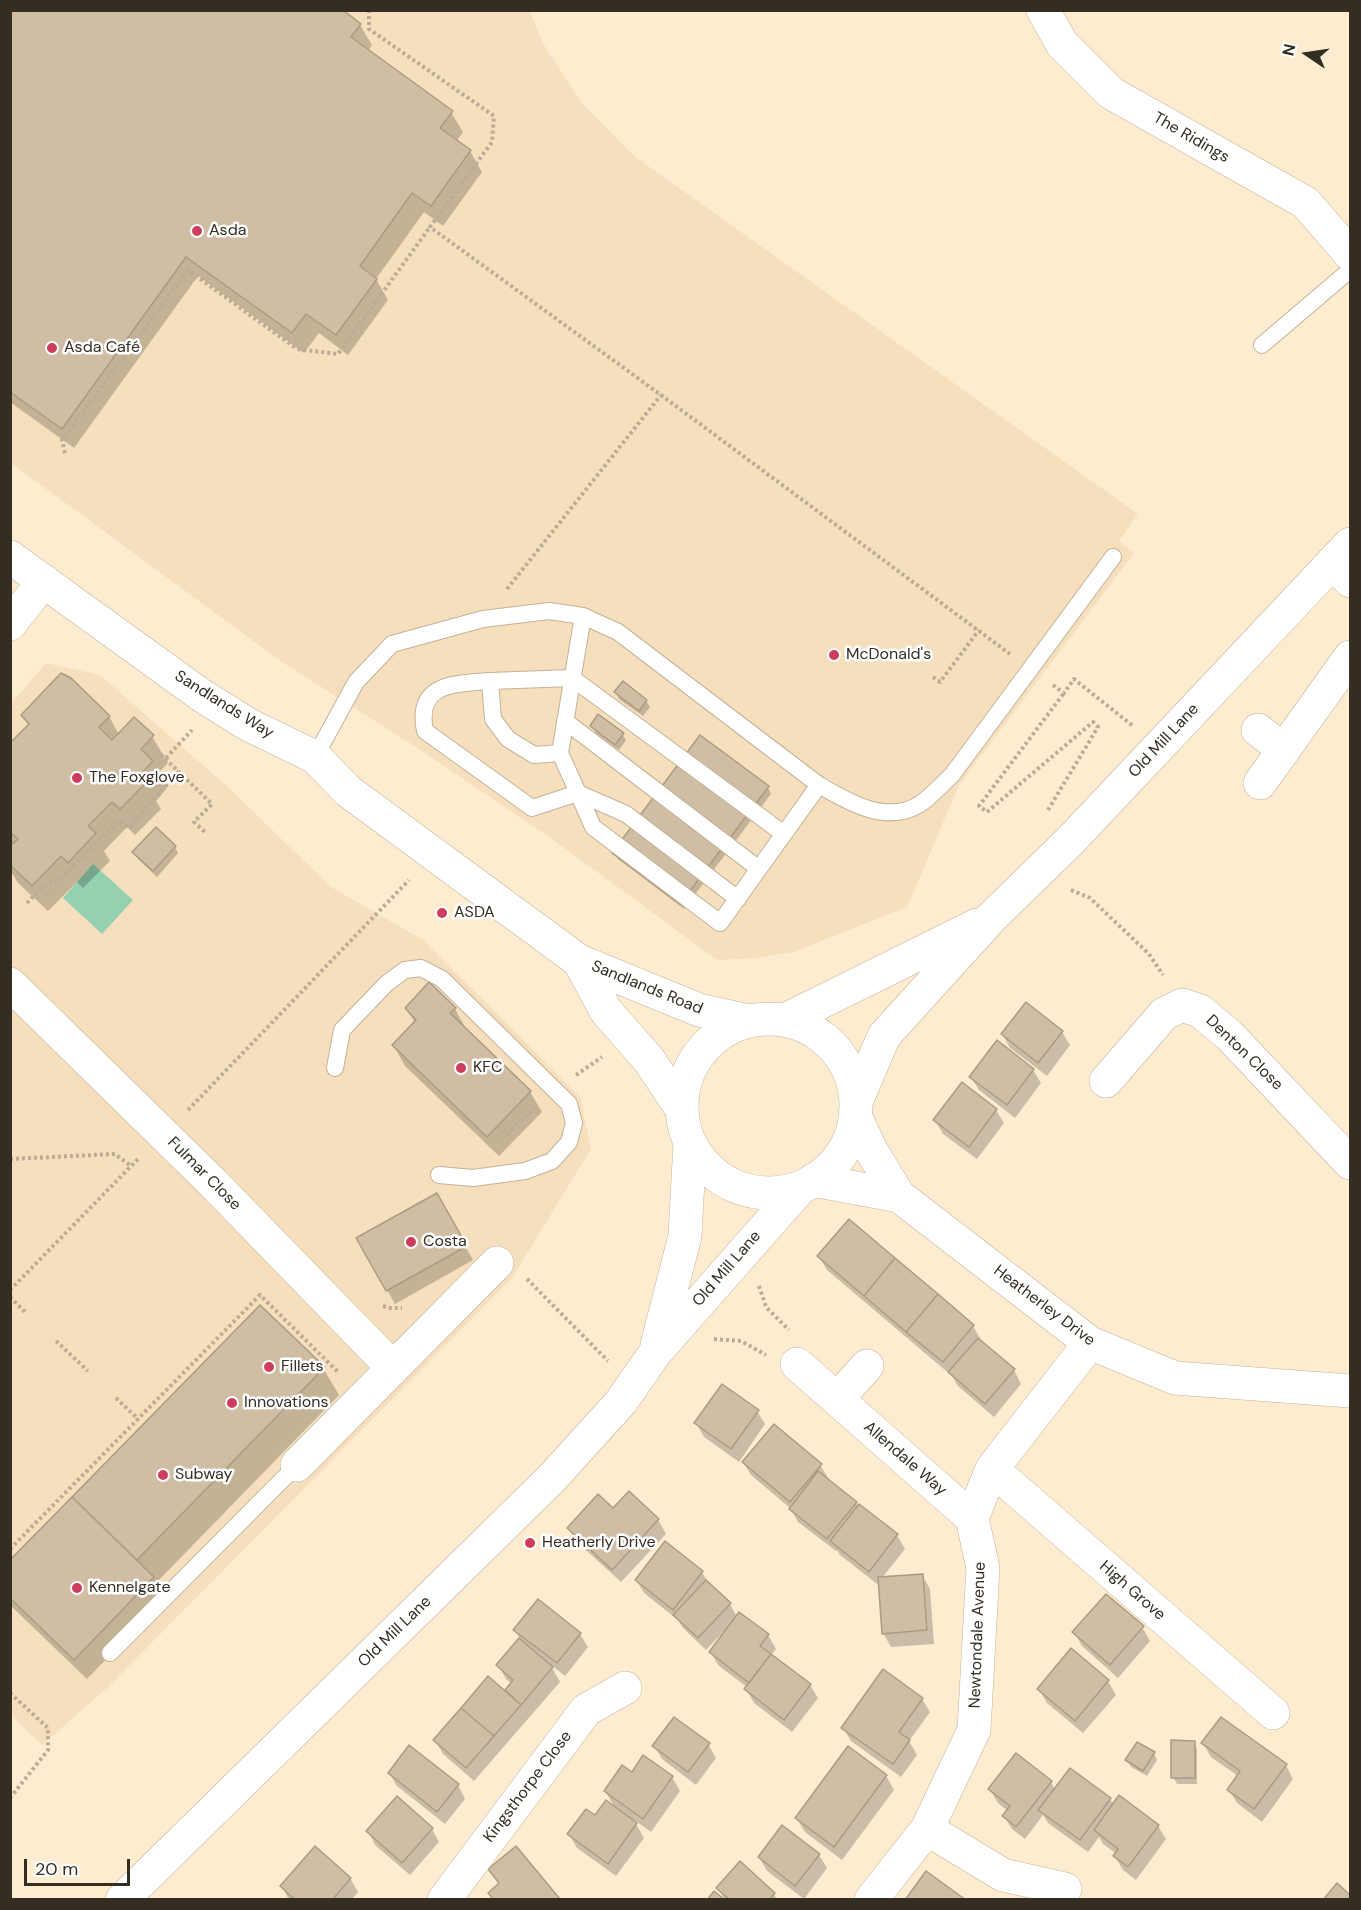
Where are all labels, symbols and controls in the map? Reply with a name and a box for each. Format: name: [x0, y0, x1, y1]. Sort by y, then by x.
north arrow: [1277, 24, 1337, 84]
text: N: [1277, 42, 1301, 58]
street label: The Ridings: [1149, 108, 1233, 168]
place label: Asda: [209, 221, 246, 241]
marker: Asda: [190, 224, 204, 238]
place label: Asda Café: [64, 338, 140, 358]
marker: Asda Café: [45, 341, 59, 355]
place label: McDonald's: [846, 645, 931, 665]
marker: McDonald's: [827, 648, 841, 662]
street label: Sandlands Way: [171, 667, 277, 743]
street label: Old Mill Lane: [1125, 700, 1203, 782]
place label: The Foxglove: [89, 768, 185, 788]
marker: The Foxglove: [70, 771, 84, 785]
place label: ASDA: [454, 903, 495, 923]
marker: ASDA: [435, 906, 449, 920]
street label: Sandlands Road: [589, 957, 705, 1019]
street label: Denton Close: [1201, 1011, 1287, 1095]
place label: KFC: [473, 1058, 502, 1078]
marker: KFC: [454, 1061, 468, 1075]
street label: Fulmar Close: [163, 1133, 245, 1215]
street label: Old Mill Lane: [689, 1227, 765, 1311]
place label: Costa: [423, 1232, 467, 1252]
marker: Costa: [404, 1235, 418, 1249]
street label: Heatherley Drive: [989, 1262, 1099, 1350]
place label: Fillets: [281, 1357, 324, 1377]
marker: Fillets: [262, 1360, 276, 1374]
place label: Innovations: [244, 1393, 329, 1413]
marker: Innovations: [225, 1396, 239, 1410]
street label: Allendale Way: [860, 1418, 950, 1500]
place label: Subway: [175, 1465, 232, 1485]
marker: Subway: [156, 1468, 170, 1482]
place label: Heatherly Drive: [542, 1533, 656, 1553]
marker: Heatherly Drive: [523, 1536, 537, 1550]
street label: High Grove: [1095, 1557, 1169, 1625]
street label: Newtondale Avenue: [966, 1561, 990, 1709]
place label: Kennelgate: [89, 1578, 170, 1598]
marker: Kennelgate: [70, 1581, 84, 1595]
street label: Old Mill Lane: [354, 1592, 436, 1672]
street label: Kingsthorpe Close: [480, 1727, 576, 1847]
scale bar: [27, 1847, 134, 1885]
text: 20 m: [35, 1857, 78, 1881]

